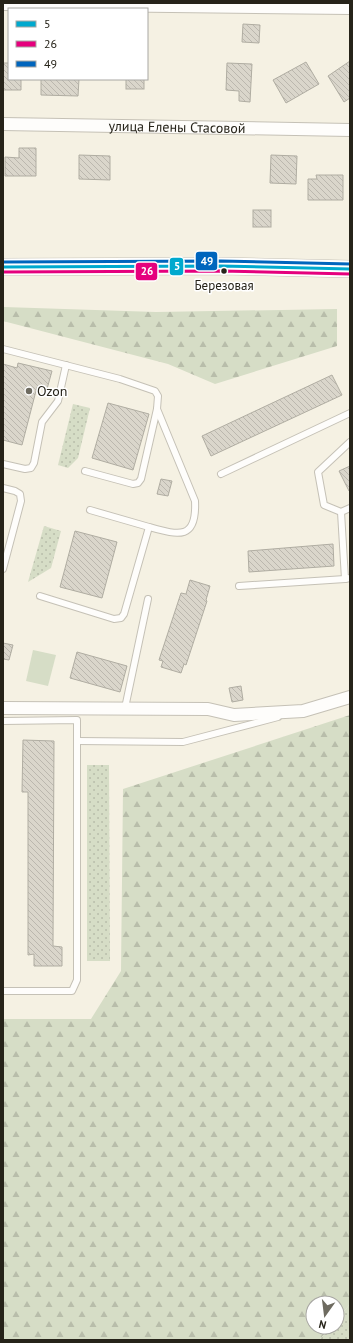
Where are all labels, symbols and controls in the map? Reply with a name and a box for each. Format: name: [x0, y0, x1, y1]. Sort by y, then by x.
legend: [8, 8, 148, 80]
text: 5: [44, 16, 51, 31]
text: 26: [44, 36, 57, 51]
text: 49: [44, 56, 57, 71]
street label: улица Елены Стасовой: [108, 117, 246, 137]
line badge: 49: [195, 251, 218, 271]
text: 49: [201, 254, 213, 268]
line badge: 5: [169, 257, 184, 276]
text: 5: [174, 259, 180, 273]
line badge: 26: [135, 262, 158, 281]
text: 26: [141, 264, 153, 278]
marker: Березовая: [219, 266, 229, 276]
place label: Березовая: [194, 277, 254, 294]
place label: Ozon: [37, 382, 67, 400]
marker: Ozon: [24, 386, 34, 396]
north arrow: [305, 1295, 345, 1335]
text: N: [317, 1317, 328, 1332]

